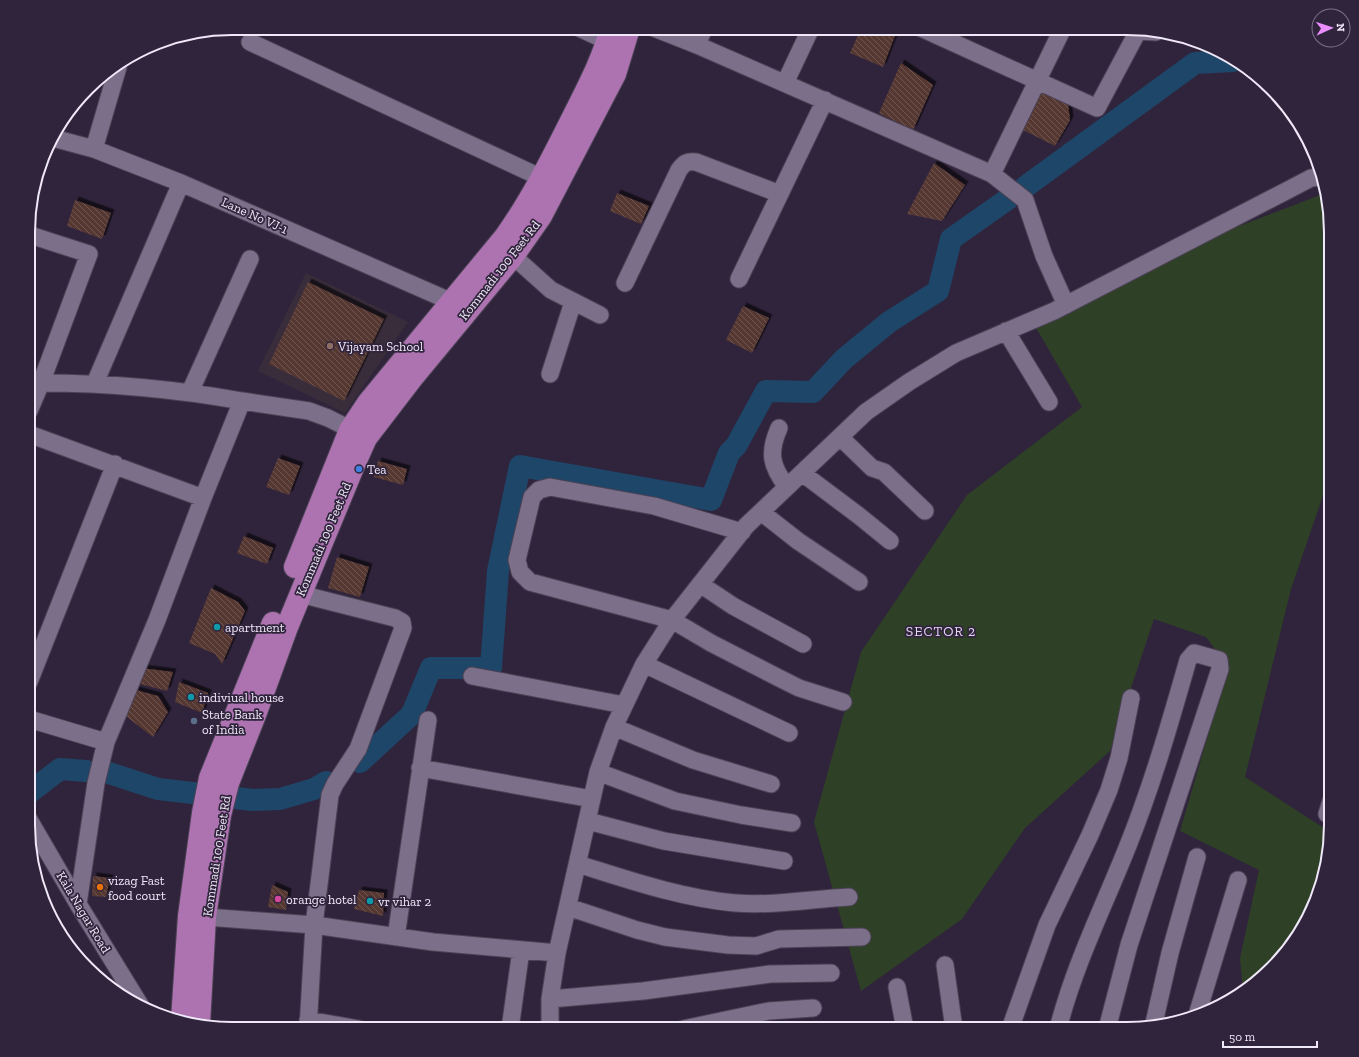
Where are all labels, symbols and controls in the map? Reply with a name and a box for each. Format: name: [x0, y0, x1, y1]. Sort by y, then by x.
north arrow: [1311, 8, 1351, 48]
text: N: [1334, 23, 1347, 33]
street label: Lane No VJ-1: [219, 194, 290, 237]
street label: Kommadi 100 Feet Rd: [456, 218, 543, 323]
place label: Vijayam School: [337, 339, 424, 355]
marker: Vijayam School: [325, 341, 335, 351]
place label: Tea: [367, 462, 387, 477]
marker: Tea: [354, 464, 364, 474]
street label: Kommadi 100 Feet Rd: [293, 480, 354, 598]
place label: apartment: [225, 620, 285, 635]
marker: apartment: [212, 622, 222, 632]
district label: SECTOR 2: [906, 623, 976, 640]
place label: indiviual house: [199, 690, 284, 705]
marker: indiviual house: [186, 692, 196, 702]
place label: State Bank of India: [202, 707, 262, 737]
marker: State Bank of India: [189, 716, 199, 726]
street label: Kommadi 100 Feet Rd: [200, 795, 233, 918]
street label: Kala Nagar Road: [53, 869, 114, 956]
place label: vizag Fast food court: [108, 873, 166, 903]
marker: vizag Fast food court: [95, 882, 105, 892]
place label: orange hotel: [286, 892, 357, 907]
marker: orange hotel: [273, 894, 283, 904]
place label: vr vihar 2: [378, 894, 432, 909]
marker: vr vihar 2: [365, 896, 375, 906]
scale bar: [1223, 1023, 1317, 1049]
text: 50 m: [1229, 1030, 1256, 1044]

